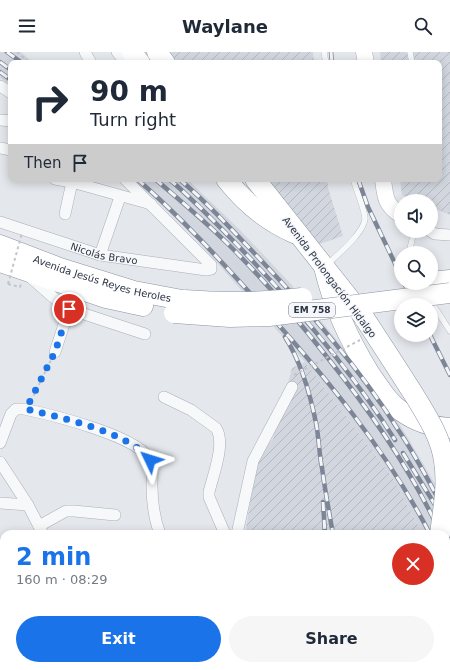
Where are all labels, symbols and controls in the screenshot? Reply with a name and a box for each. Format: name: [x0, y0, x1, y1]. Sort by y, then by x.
icon: menu: [16, 15, 38, 37]
icon: search: [412, 15, 434, 37]
text: Waylane: [182, 16, 268, 37]
text: 90 m: [90, 75, 168, 108]
icon: right: [24, 76, 76, 128]
text: Turn right: [90, 109, 176, 130]
icon: arrive: [69, 152, 91, 174]
text: Then: [24, 154, 61, 172]
map controls: [394, 194, 438, 342]
button: sound: [394, 194, 438, 238]
street label: Avenida Prolongación Hidalgo: [280, 215, 379, 340]
street label: Nicolás Bravo: [69, 241, 138, 266]
button: search: [394, 246, 438, 290]
street label: Avenida Jesús Reyes Heroles: [32, 253, 172, 304]
pin: [52, 292, 86, 326]
icon: arrive: [58, 298, 80, 320]
button: layers: [394, 298, 438, 342]
road number: EM 758: [289, 303, 335, 317]
position arrow: [129, 439, 171, 481]
text: 2 min: [16, 543, 91, 571]
button: close: [392, 543, 434, 585]
text: 160 m · 08:29: [16, 572, 107, 587]
button: Exit: [16, 616, 221, 662]
button: Share: [229, 616, 434, 662]

